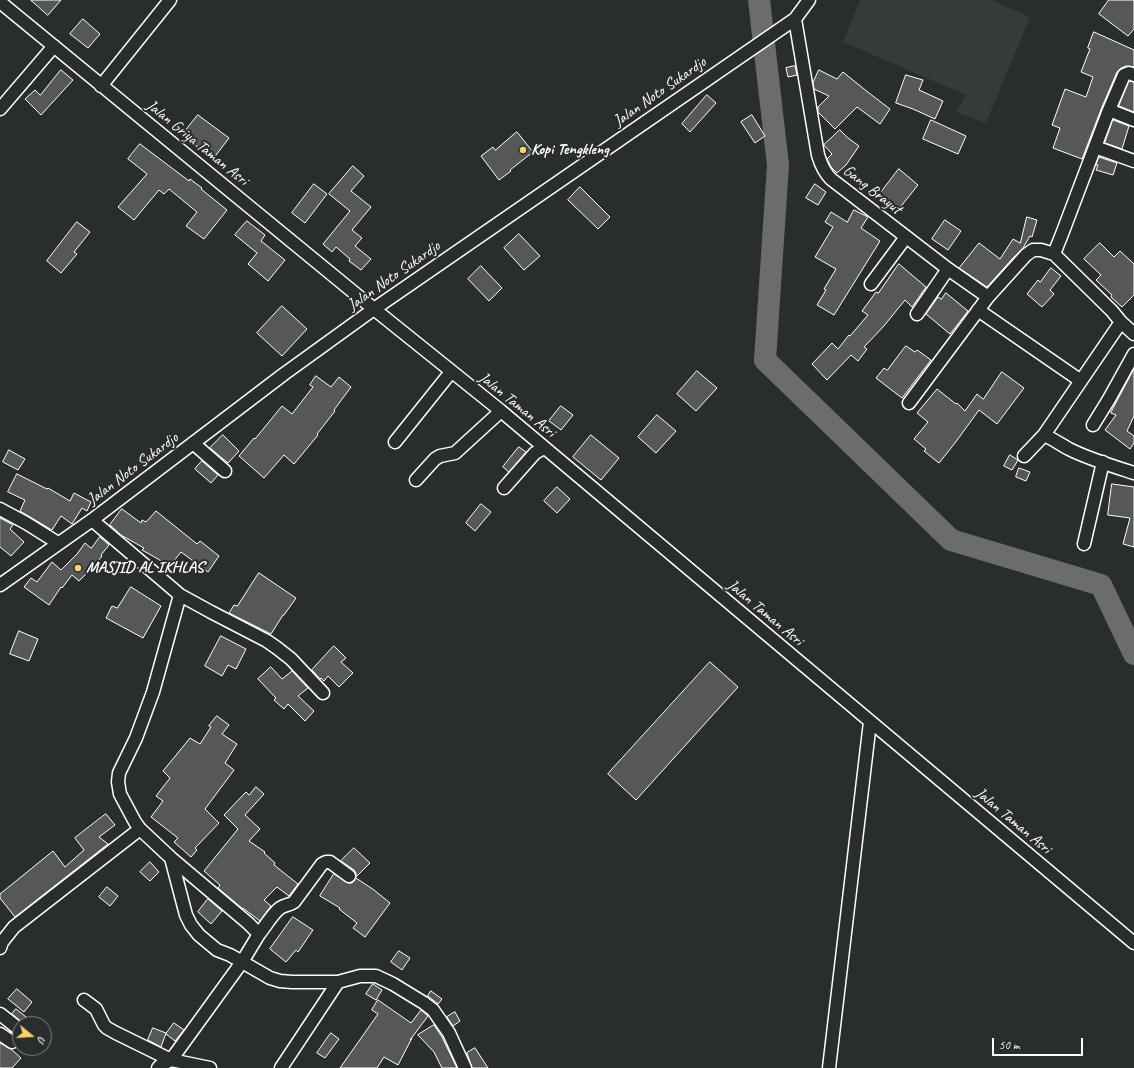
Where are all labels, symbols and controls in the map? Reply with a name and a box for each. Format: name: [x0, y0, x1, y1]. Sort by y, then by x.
street label: Jalan Noto Sukardjo: [610, 53, 710, 131]
street label: Jalan Griya Taman Asri: [142, 96, 252, 190]
place label: Kopi Tengkleng: [531, 140, 609, 160]
marker: Kopi Tengkleng: [518, 145, 528, 155]
street label: Gang Brayut: [839, 161, 905, 219]
street label: Jalan Noto Sukardjo: [344, 237, 444, 315]
street label: Jalan Taman Asri: [475, 368, 559, 442]
street label: Jalan Noto Sukardjo: [84, 429, 182, 509]
place label: MASJID AL IKHLAS: [86, 558, 204, 578]
marker: MASJID AL IKHLAS: [73, 563, 83, 573]
street label: Jalan Taman Asri: [723, 576, 807, 650]
street label: Jalan Taman Asri: [971, 784, 1055, 858]
north arrow: [12, 1016, 52, 1056]
scale bar: [994, 1030, 1085, 1056]
text: U: [35, 1035, 50, 1044]
text: 50 m: [999, 1037, 1019, 1053]

